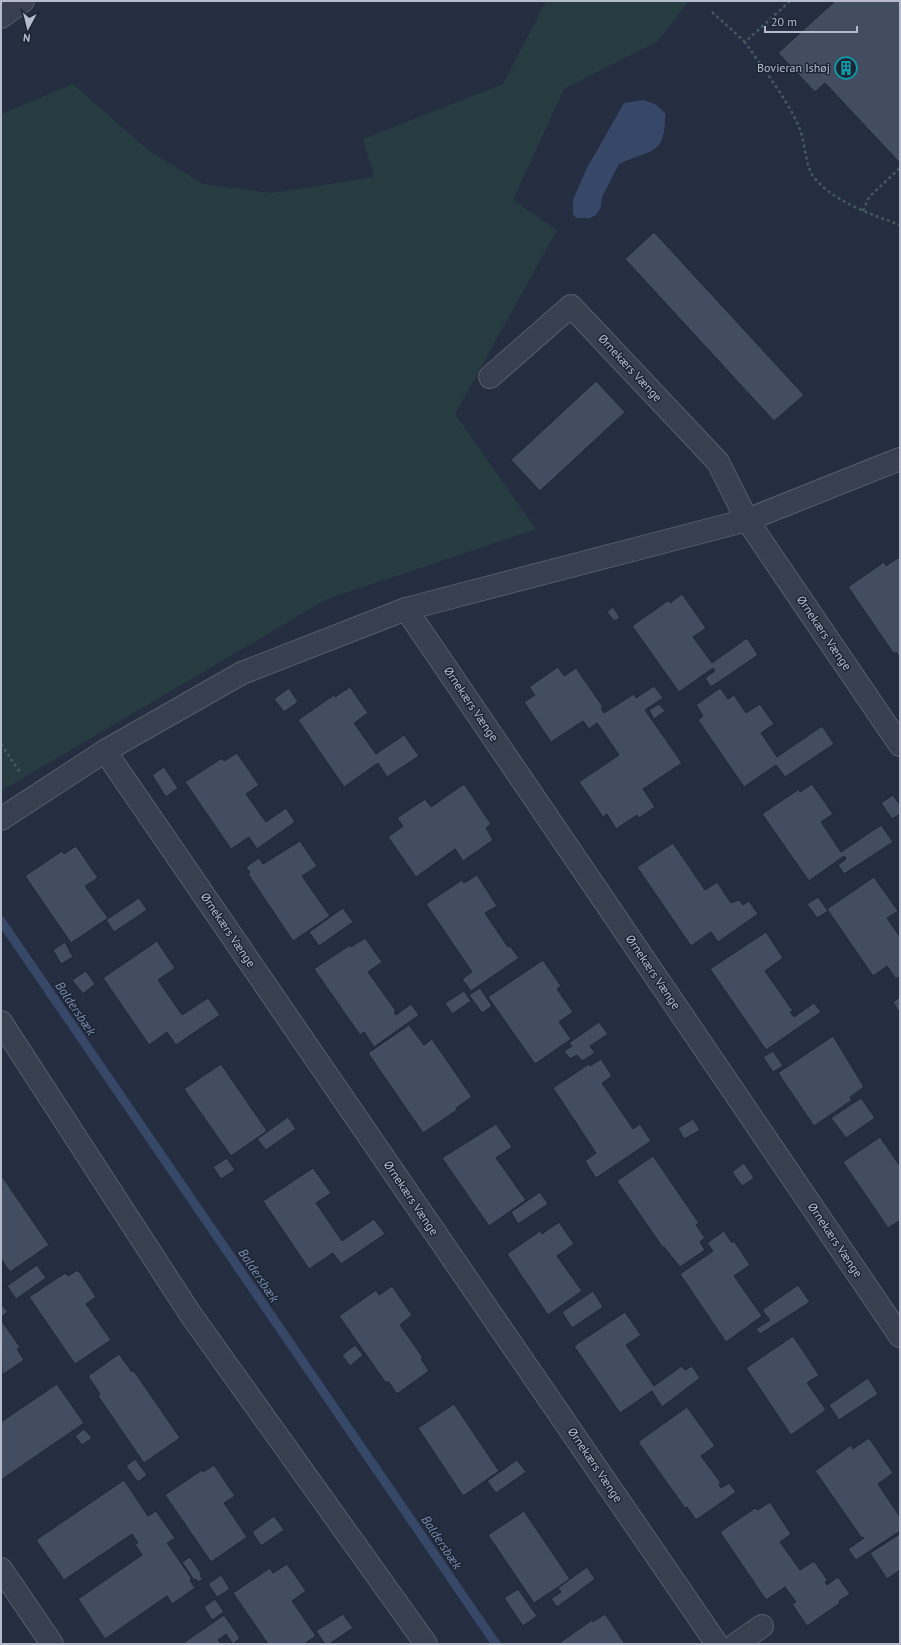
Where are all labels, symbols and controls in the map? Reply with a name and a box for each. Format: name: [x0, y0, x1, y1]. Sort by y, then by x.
north arrow: [8, 8, 48, 48]
scale bar: [765, 8, 857, 34]
text: 20 m: [771, 14, 797, 29]
text: N: [22, 31, 31, 45]
building icon: Bovieran Ishøj: [833, 55, 859, 81]
place label: Bovieran Ishøj: [757, 60, 830, 75]
street label: Ørnekærs Vænge: [595, 331, 666, 405]
street label: Ørnekærs Vænge: [794, 592, 855, 673]
street label: Ørnekærs Vænge: [441, 663, 502, 744]
street label: Ørnekærs Vænge: [198, 889, 259, 970]
street label: Ørnekærs Vænge: [623, 931, 684, 1012]
water label: Baldersbæk: [51, 978, 100, 1040]
street label: Ørnekærs Vænge: [381, 1157, 442, 1238]
street label: Ørnekærs Vænge: [805, 1199, 866, 1280]
water label: Baldersbæk: [234, 1245, 283, 1307]
street label: Ørnekærs Vænge: [565, 1424, 626, 1505]
water label: Baldersbæk: [417, 1512, 466, 1574]

